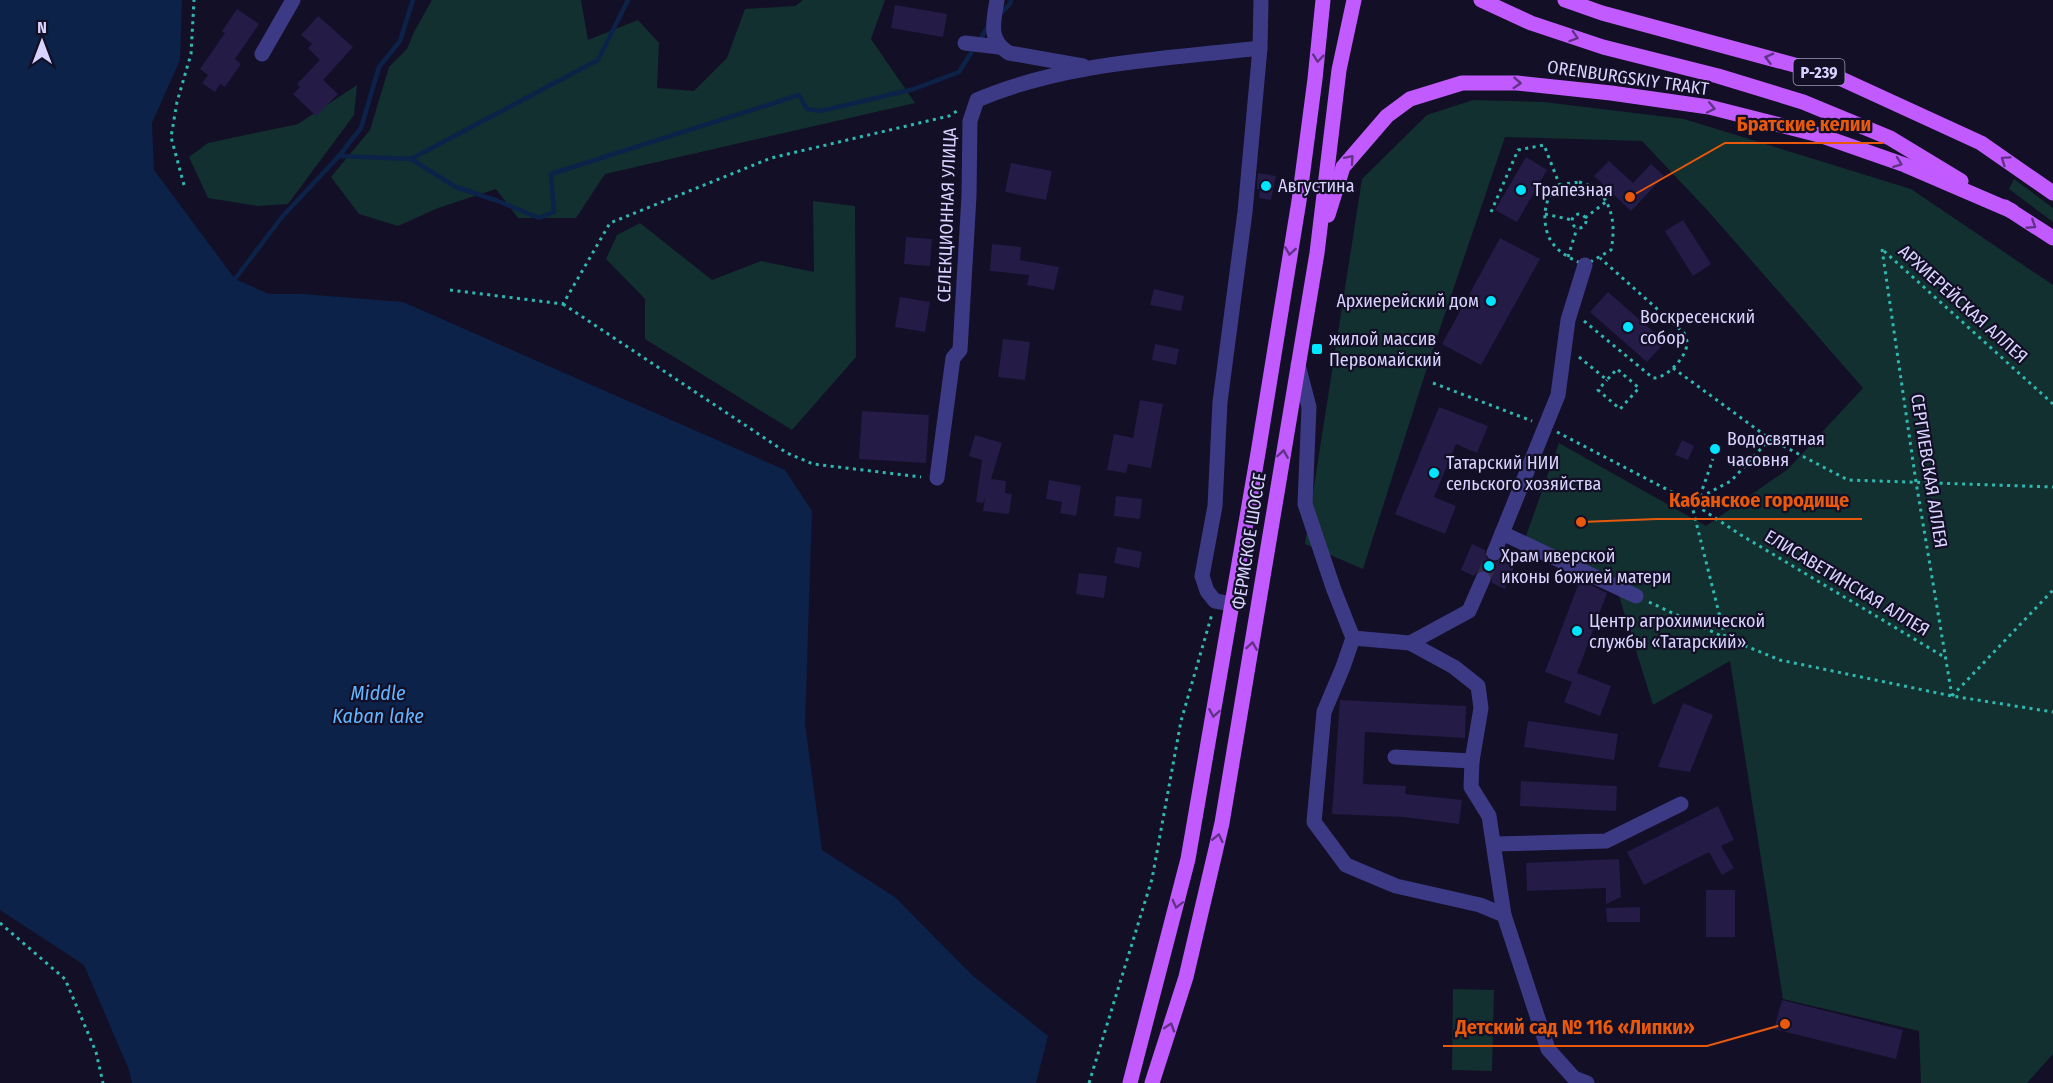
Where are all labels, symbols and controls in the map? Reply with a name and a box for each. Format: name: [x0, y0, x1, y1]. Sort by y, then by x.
north arrow: [12, 12, 72, 72]
text: N: [37, 18, 47, 37]
one-way arrow: [1568, 30, 1579, 43]
one-way arrow: [1764, 53, 1775, 65]
one-way arrow: [1312, 54, 1324, 63]
street label: ORENBURGSKIY TRAKT: [1546, 56, 1711, 100]
road number: Р-239: [1794, 59, 1844, 85]
one-way arrow: [1513, 77, 1522, 90]
one-way arrow: [1705, 101, 1715, 114]
callout: Братские келии: [1725, 105, 1883, 143]
text: Братские келии: [1737, 112, 1871, 136]
street label: СЕЛЕКЦИОННАЯ УЛИЦА: [933, 127, 961, 303]
one-way arrow: [1343, 155, 1354, 166]
one-way arrow: [1892, 156, 1903, 168]
one-way arrow: [2001, 156, 2012, 167]
place label: Августина: [1278, 175, 1355, 197]
marker: Августина: [1259, 179, 1273, 193]
place label: Трапезная: [1533, 179, 1613, 201]
marker: Трапезная: [1514, 183, 1528, 197]
one-way arrow: [2026, 217, 2037, 228]
street label: АРХИЕРЕЙСКАЯ АЛЛЕЯ: [1894, 240, 2032, 368]
one-way arrow: [1285, 247, 1297, 256]
place label: Архиерейский дом: [1336, 290, 1479, 312]
marker: Архиерейский дом: [1484, 294, 1498, 308]
place label: Воскресенский собор: [1640, 306, 1755, 349]
marker: Воскресенский собор: [1621, 320, 1635, 334]
place label: жилой массив Первомайский: [1329, 328, 1442, 371]
marker: жилой массив Первомайский: [1310, 342, 1324, 356]
street label: СЕРГИЕВСКАЯ АЛЛЕЯ: [1906, 392, 1952, 550]
place label: Водосвятная часовня: [1727, 428, 1825, 471]
marker: Водосвятная часовня: [1708, 442, 1722, 456]
one-way arrow: [1276, 449, 1288, 459]
place label: Татарский НИИ сельского хозяйства: [1446, 452, 1602, 495]
marker: Татарский НИИ сельского хозяйства: [1427, 466, 1441, 480]
street label: ФЕРМСКОЕ ШОССЕ: [1227, 471, 1271, 611]
callout: Кабанское городище: [1657, 481, 1862, 519]
text: Кабанское городище: [1669, 488, 1849, 512]
street label: ЕЛИСАВЕТИНСКАЯ АЛЛЕЯ: [1761, 525, 1933, 641]
place label: Храм иверской иконы божией матери: [1501, 545, 1671, 588]
marker: Храм иверской иконы божией матери: [1482, 559, 1496, 573]
place label: Центр агрохимической службы «Татарский»: [1589, 610, 1765, 653]
marker: Центр агрохимической службы «Татарский»: [1570, 624, 1584, 638]
one-way arrow: [1245, 642, 1258, 652]
water label: Middle Kaban lake: [332, 681, 424, 728]
one-way arrow: [1208, 708, 1221, 718]
one-way arrow: [1211, 834, 1224, 844]
one-way arrow: [1171, 899, 1184, 909]
callout: Детский сад № 116 «Липки»: [1443, 1008, 1707, 1046]
text: Детский сад № 116 «Липки»: [1454, 1015, 1695, 1039]
one-way arrow: [1163, 1022, 1175, 1033]

